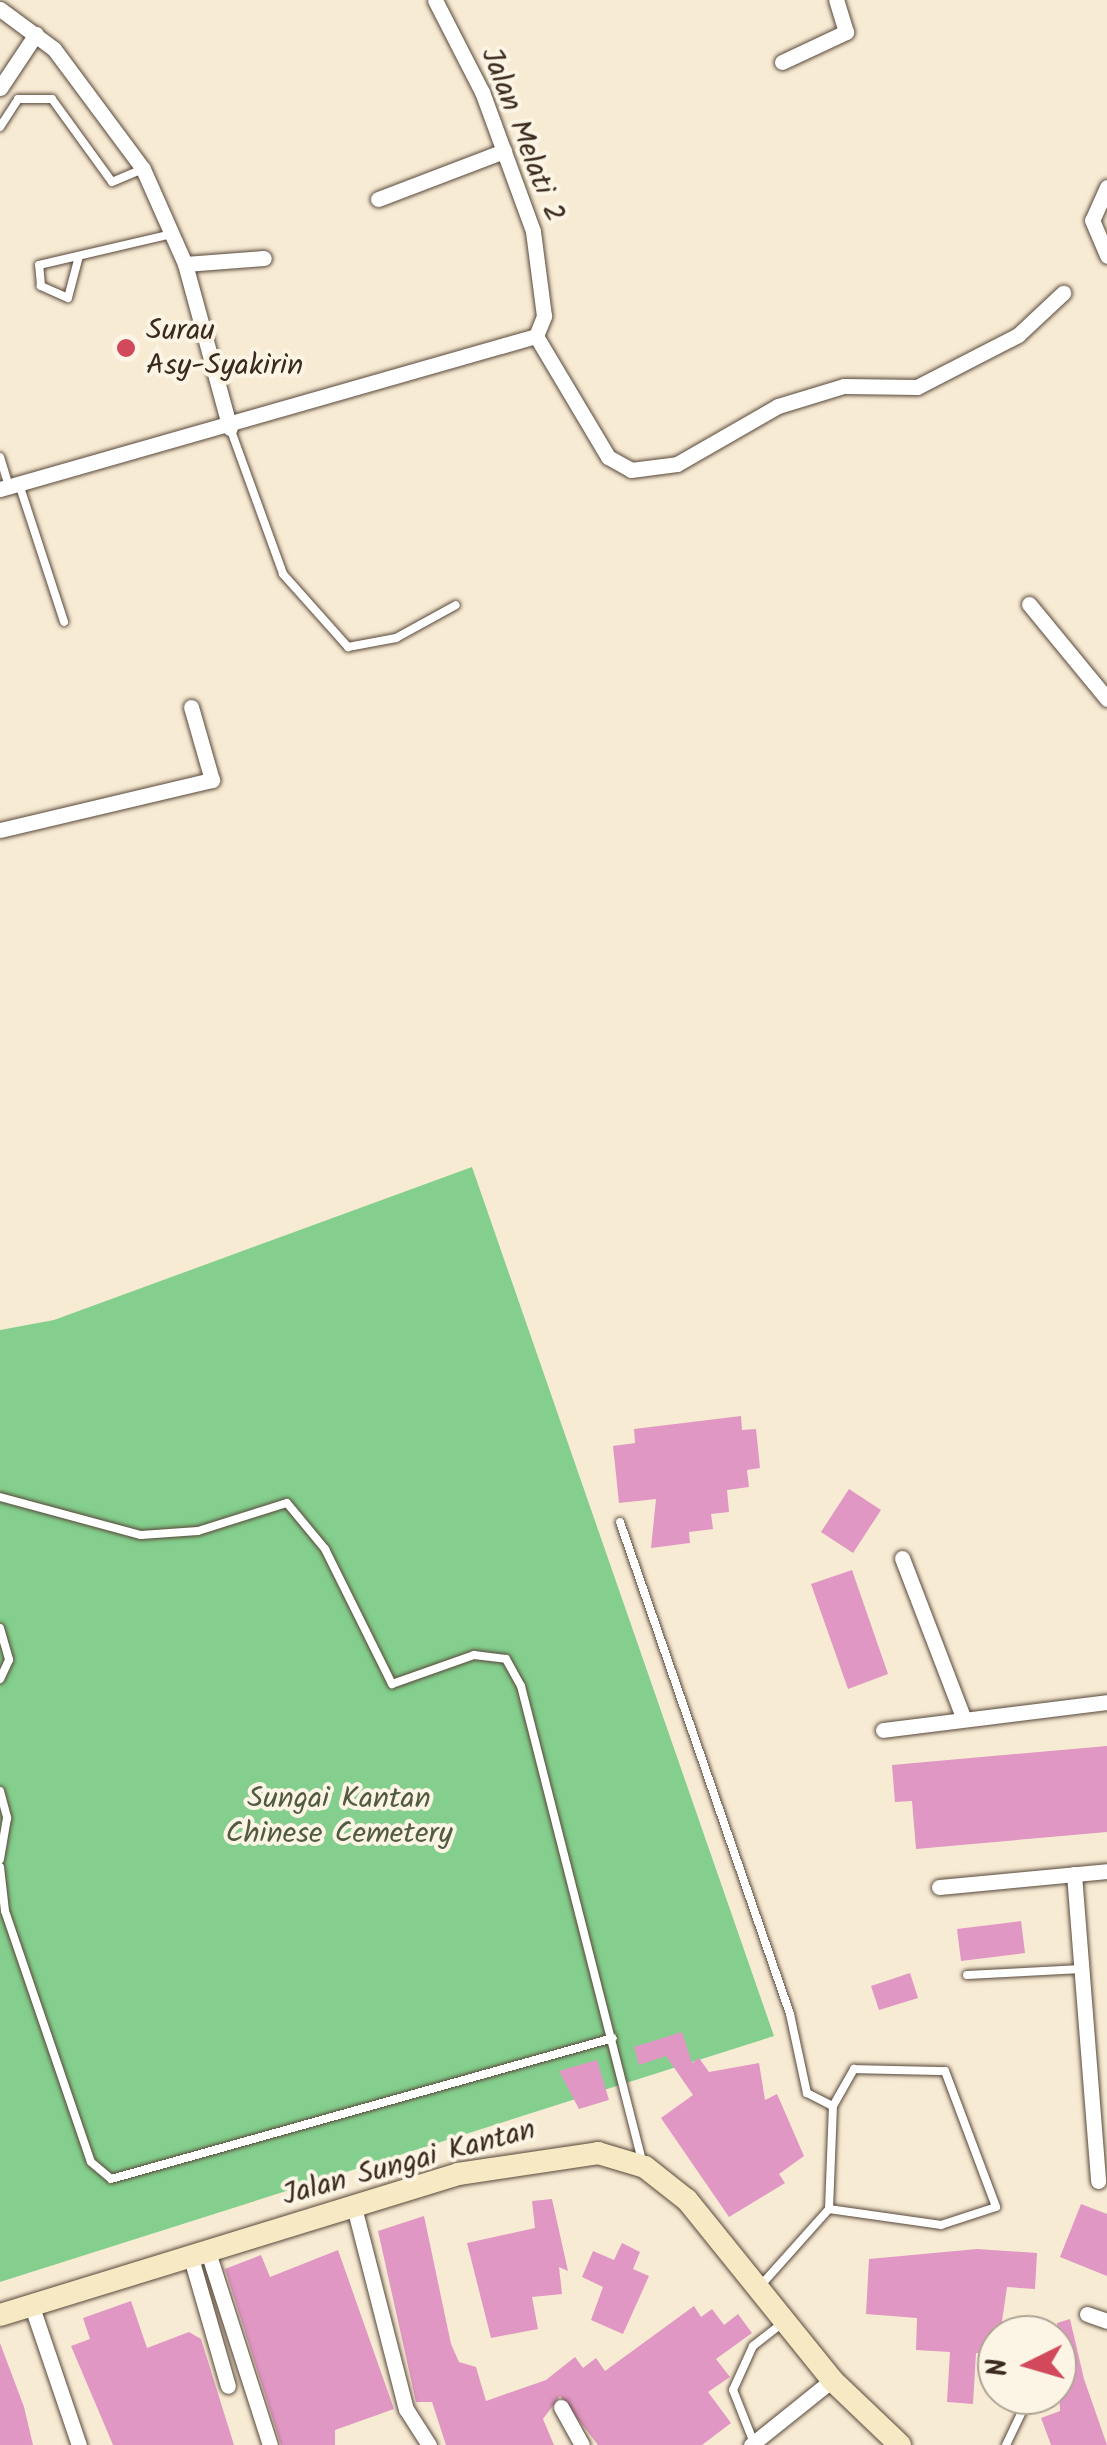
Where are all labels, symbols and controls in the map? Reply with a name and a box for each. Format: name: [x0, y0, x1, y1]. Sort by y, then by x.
street label: Jalan Melati 2: [472, 42, 572, 228]
place label: Surau Asy-Syakirin: [146, 313, 303, 384]
marker: Surau Asy-Syakirin: [115, 337, 137, 359]
park label: Sungai Kantan Chinese Cemetery: [226, 1781, 452, 1852]
street label: Jalan Sungai Kantan: [278, 2112, 540, 2214]
north arrow: [977, 2315, 1077, 2415]
text: N: [975, 2357, 1022, 2378]

